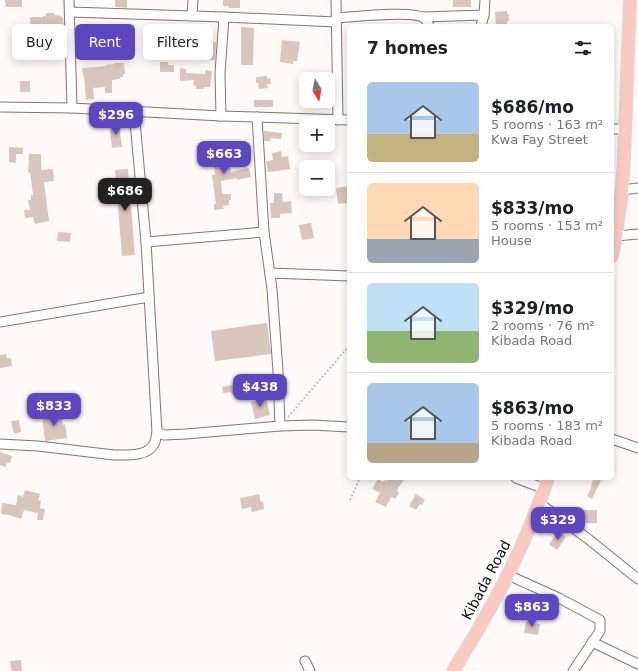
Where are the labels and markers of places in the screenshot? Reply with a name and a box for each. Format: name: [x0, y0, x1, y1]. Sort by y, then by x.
pin: $296: [92, 102, 140, 136]
pin: $663: [200, 141, 248, 175]
pin: $686: [101, 178, 149, 212]
pin: $438: [236, 374, 284, 408]
pin: $833: [30, 393, 78, 427]
pin: $329: [534, 507, 582, 541]
pin: $863: [508, 594, 556, 628]

